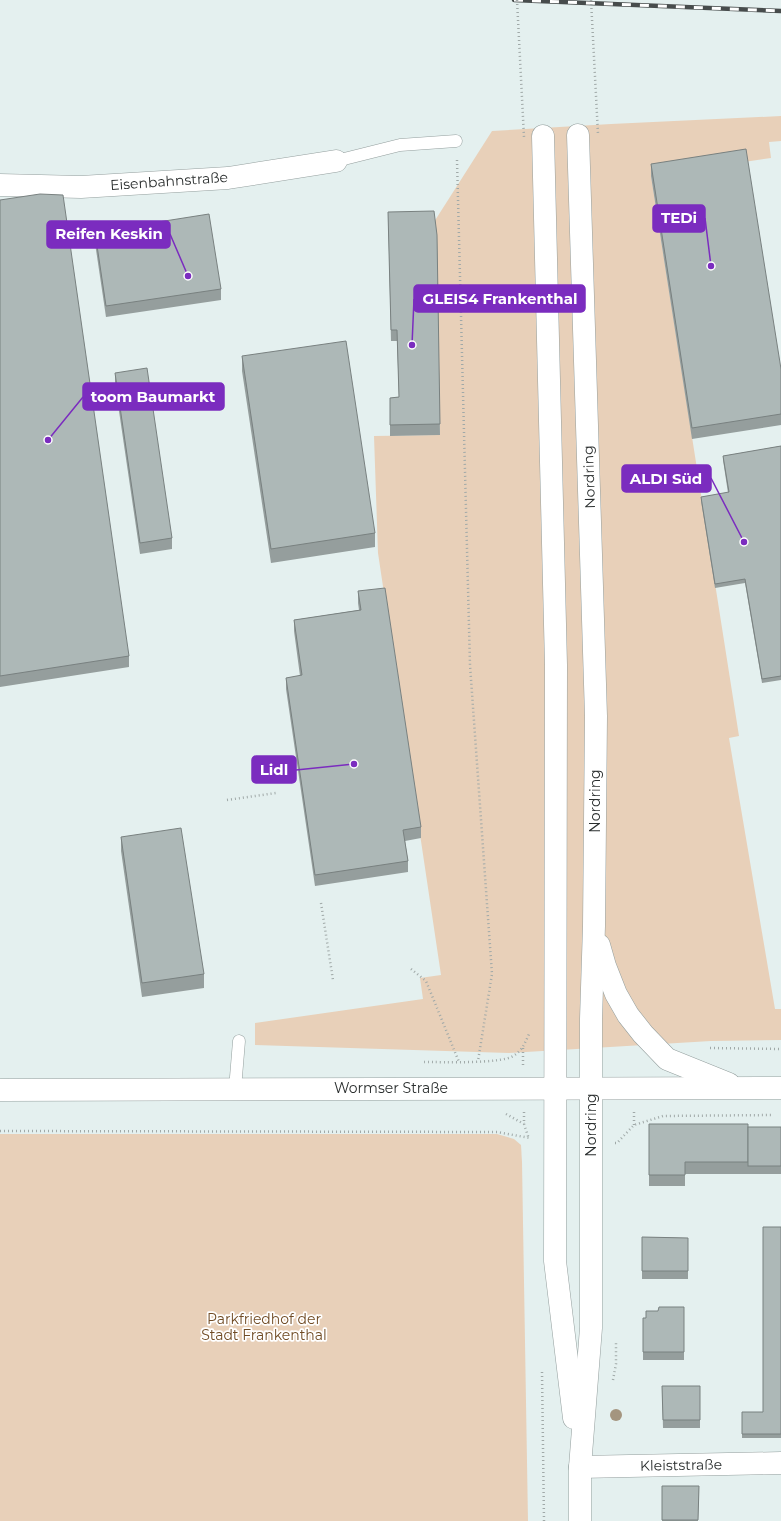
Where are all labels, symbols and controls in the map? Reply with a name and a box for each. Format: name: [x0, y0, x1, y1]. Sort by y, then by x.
street label: Eisenbahnstraße: [109, 168, 229, 194]
callout: TEDi: [653, 205, 705, 232]
text: TEDi: [661, 208, 697, 227]
callout: Reifen Keskin: [47, 221, 170, 248]
text: Reifen Keskin: [55, 224, 163, 243]
callout: GLEIS4 Frankenthal: [414, 285, 585, 312]
text: GLEIS4 Frankenthal: [423, 289, 577, 308]
callout: toom Baumarkt: [83, 383, 224, 410]
text: toom Baumarkt: [91, 387, 216, 406]
street label: Nordring: [579, 445, 599, 509]
callout: ALDI Süd: [622, 465, 711, 492]
text: ALDI Süd: [629, 469, 702, 488]
callout: Lidl: [252, 756, 296, 783]
text: Lidl: [260, 760, 288, 779]
street label: Nordring: [586, 769, 604, 833]
street label: Wormser Straße: [334, 1079, 448, 1097]
street label: Nordring: [582, 1093, 600, 1157]
park label: Parkfriedhof der Stadt Frankenthal: [201, 1310, 327, 1344]
street label: Kleiststraße: [640, 1455, 722, 1475]

